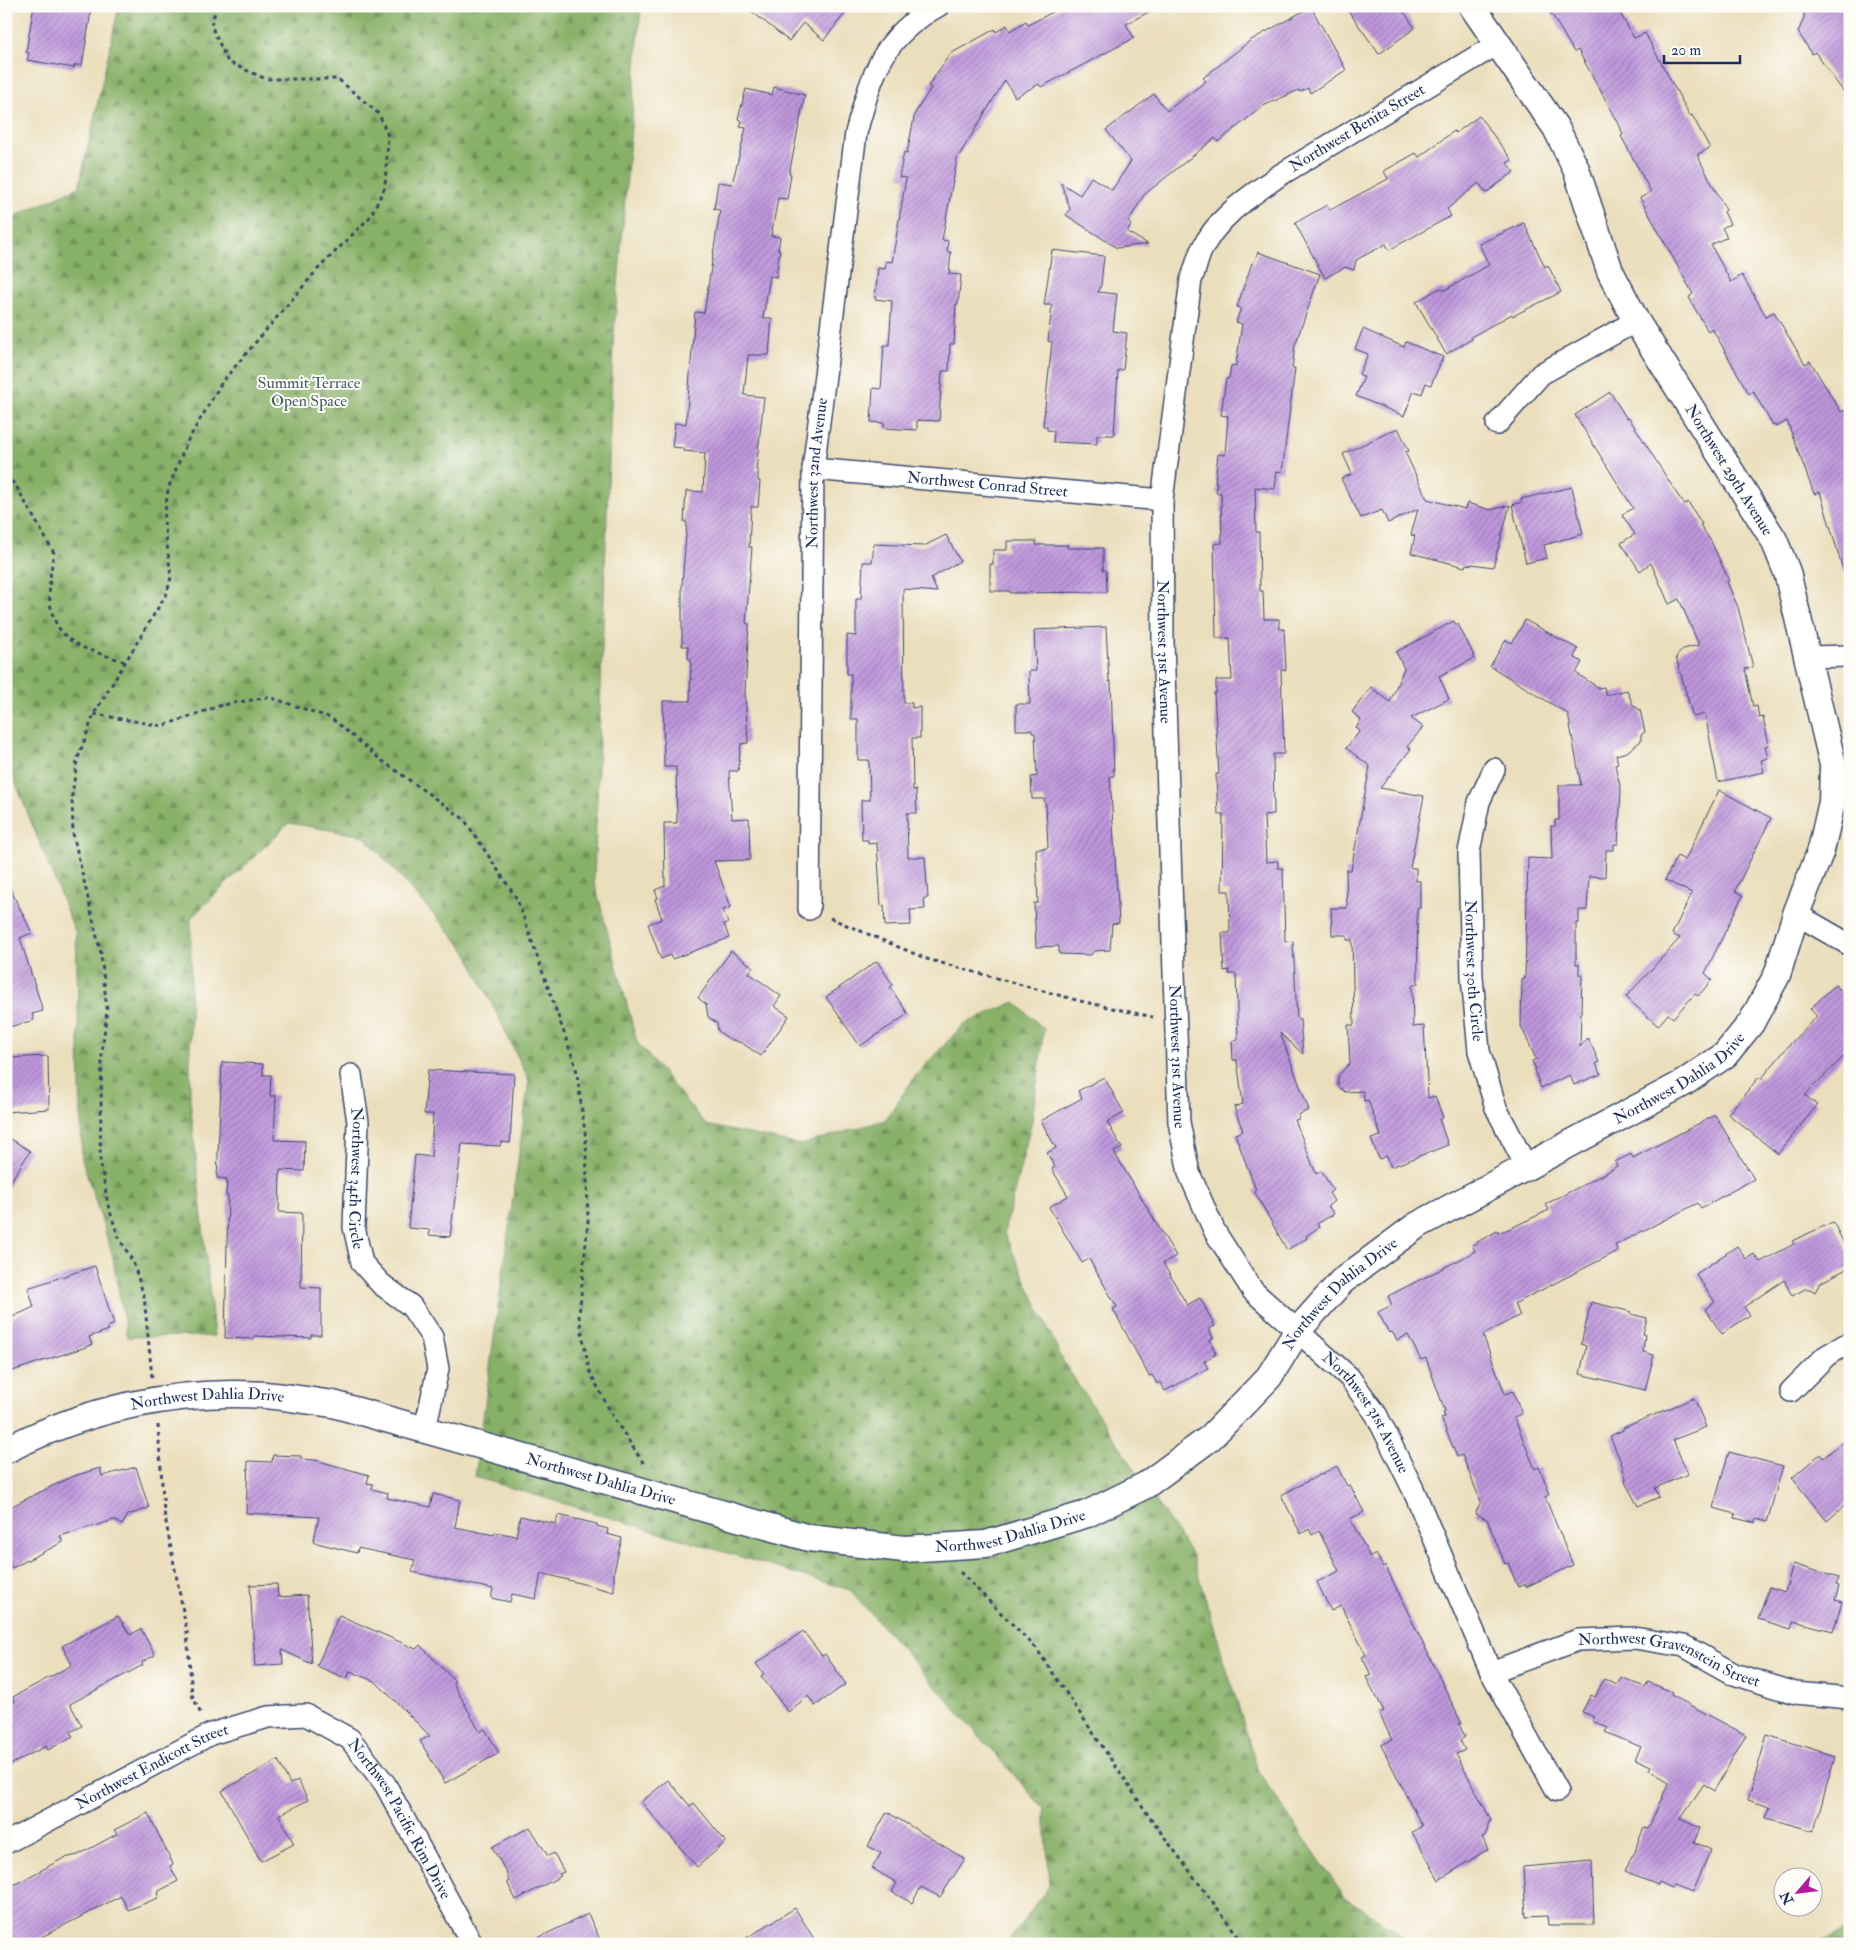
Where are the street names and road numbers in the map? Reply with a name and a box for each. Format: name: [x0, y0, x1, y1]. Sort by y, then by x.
street label: Northwest Benita Street: [1286, 80, 1428, 176]
street label: Northwest 32nd Avenue: [802, 396, 832, 549]
street label: Northwest 29th Avenue: [1680, 401, 1778, 540]
street label: Northwest Conrad Street: [906, 467, 1069, 502]
street label: Northwest 31st Avenue: [1153, 580, 1176, 724]
street label: Northwest 30th Circle: [1460, 900, 1488, 1043]
street label: Northwest 31st Avenue: [1164, 984, 1190, 1131]
street label: Northwest Dahlia Drive: [1610, 1028, 1750, 1129]
street label: Northwest 34th Circle: [344, 1106, 369, 1251]
street label: Northwest Dahlia Drive: [1278, 1233, 1402, 1354]
street label: Northwest 31st Avenue: [1318, 1348, 1414, 1477]
street label: Northwest Dahlia Drive: [129, 1384, 286, 1415]
street label: Northwest Dahlia Drive: [524, 1449, 678, 1510]
street label: Northwest Dahlia Drive: [934, 1505, 1088, 1557]
street label: Northwest Gravenstein Street: [1578, 1628, 1762, 1691]
street label: Northwest Endicott Street: [72, 1719, 231, 1814]
street label: Northwest Pacific Rim Drive: [343, 1734, 456, 1903]

